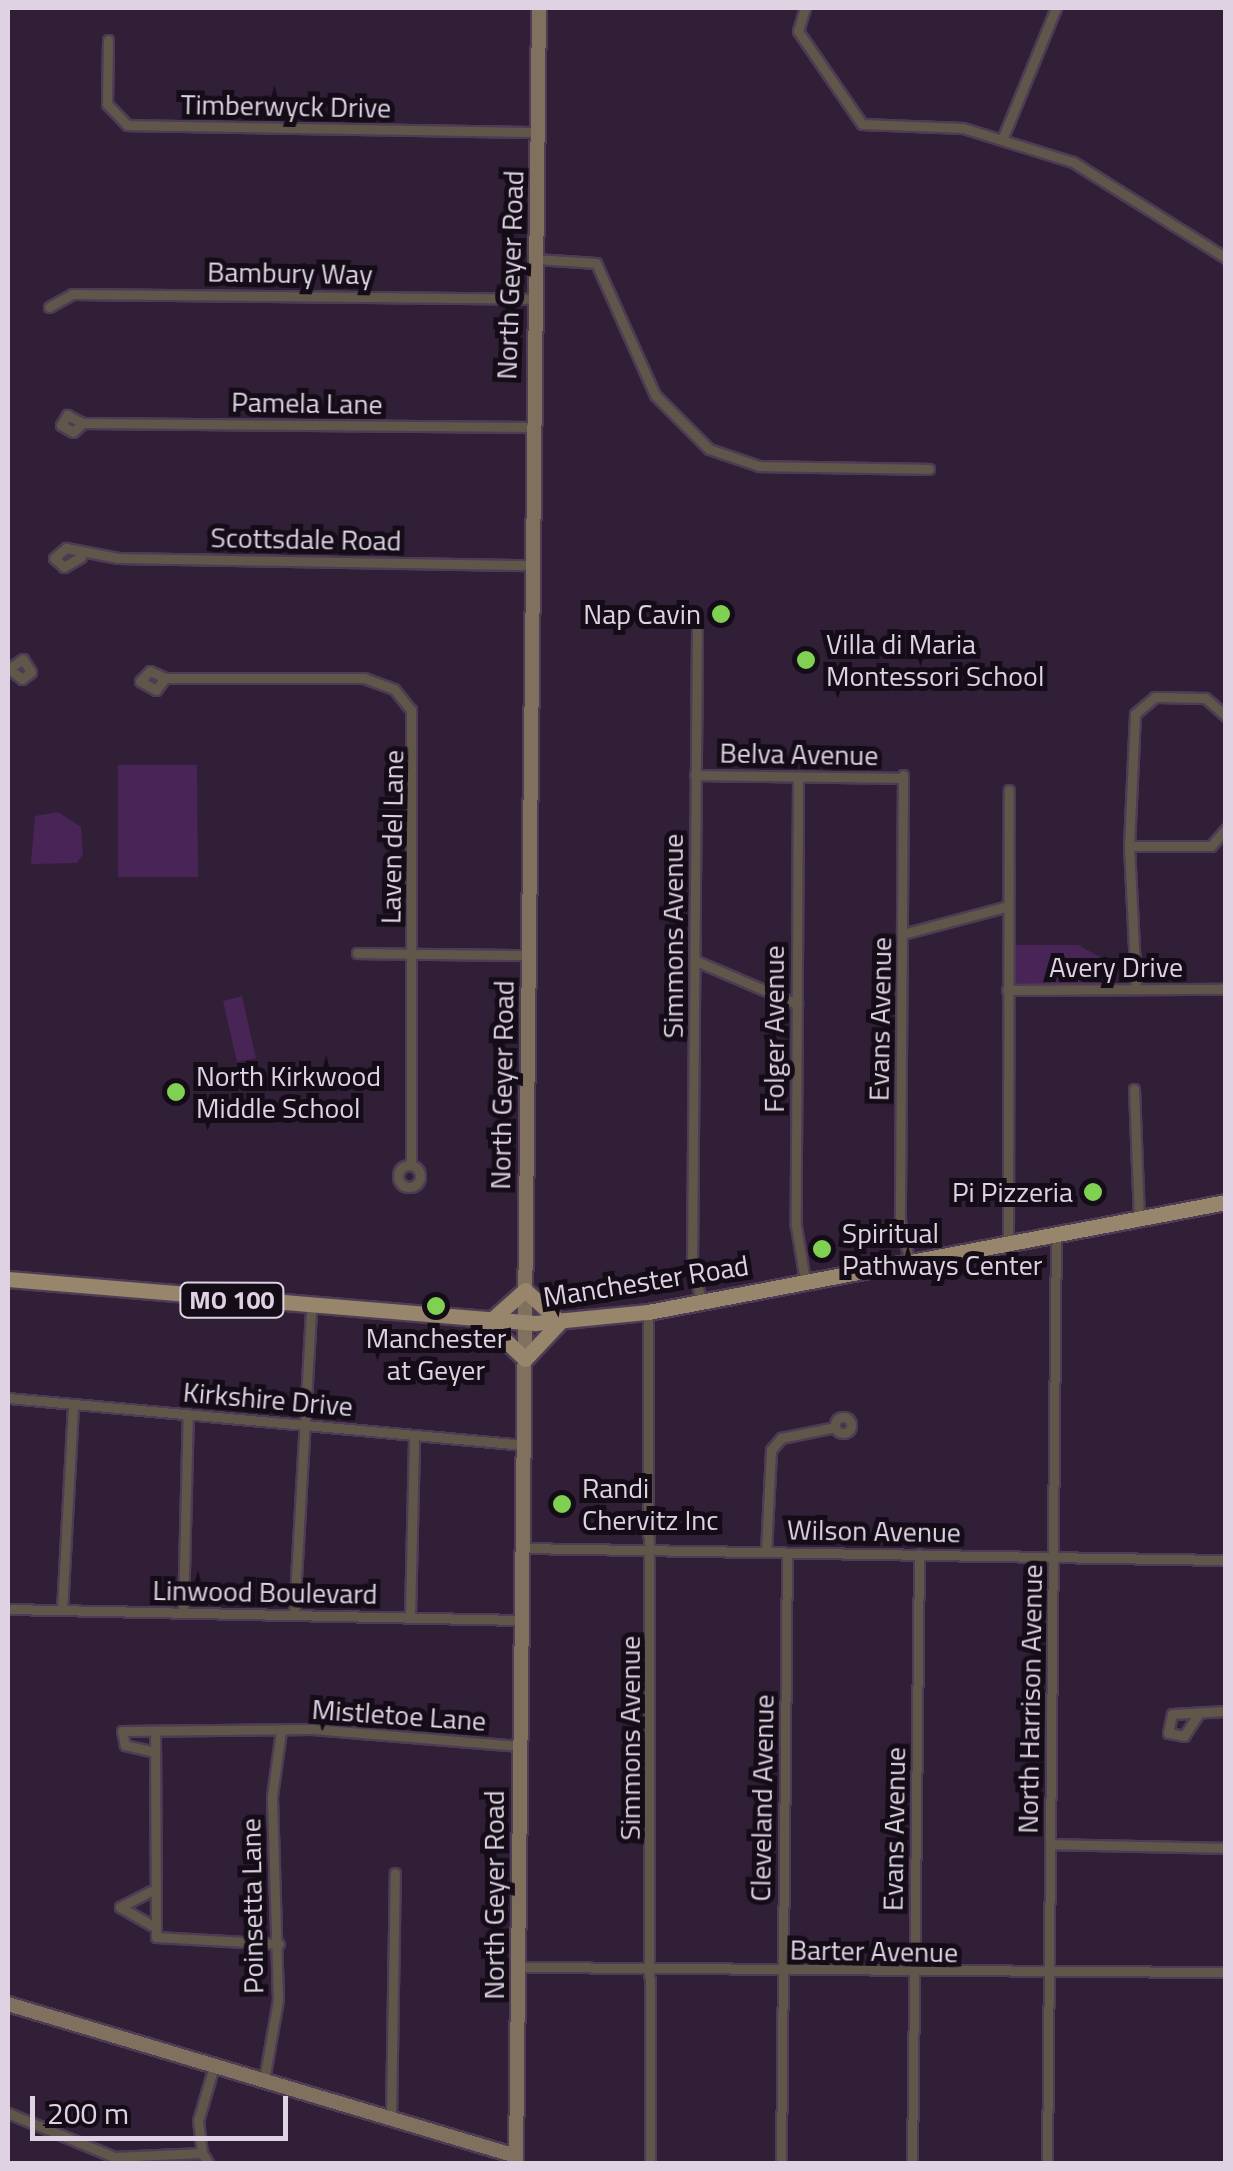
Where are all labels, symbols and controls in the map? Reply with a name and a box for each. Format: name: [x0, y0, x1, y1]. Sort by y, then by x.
street label: Timberwyck Drive: [180, 87, 392, 125]
street label: North Geyer Road: [490, 170, 530, 380]
street label: Bambury Way: [207, 255, 373, 291]
street label: Pamela Lane: [231, 385, 383, 421]
street label: Scottsdale Road: [210, 521, 402, 557]
place label: Nap Cavin: [583, 597, 701, 631]
marker: Nap Cavin: [710, 603, 732, 625]
place label: Villa di Maria Montessori School: [826, 627, 1044, 693]
marker: Villa di Maria Montessori School: [795, 649, 817, 671]
street label: Belva Avenue: [719, 736, 879, 772]
street label: Laven del Lane: [374, 750, 410, 924]
street label: Simmons Avenue: [656, 834, 690, 1038]
street label: Evans Avenue: [862, 937, 898, 1101]
street label: Folger Avenue: [757, 945, 791, 1113]
street label: Avery Drive: [1049, 950, 1183, 984]
street label: North Geyer Road: [483, 980, 521, 1190]
place label: North Kirkwood Middle School: [196, 1059, 381, 1125]
marker: North Kirkwood Middle School: [165, 1081, 187, 1103]
place label: Pi Pizzeria: [952, 1175, 1073, 1209]
marker: Pi Pizzeria: [1082, 1181, 1104, 1203]
place label: Spiritual Pathways Center: [842, 1216, 1043, 1282]
marker: Spiritual Pathways Center: [811, 1238, 833, 1260]
street label: Manchester Road: [541, 1248, 751, 1314]
road number: MO 100: [177, 1280, 287, 1320]
marker: Manchester at Geyer: [425, 1295, 447, 1317]
place label: Manchester at Geyer: [366, 1321, 506, 1387]
street label: Kirkshire Drive: [182, 1375, 354, 1423]
place label: Randi Chervitz Inc: [582, 1471, 719, 1537]
marker: Randi Chervitz Inc: [551, 1493, 573, 1515]
street label: Wilson Avenue: [787, 1513, 961, 1549]
street label: North Harrison Avenue: [1011, 1564, 1049, 1834]
street label: Linwood Boulevard: [152, 1573, 378, 1611]
street label: Simmons Avenue: [613, 1636, 647, 1840]
street label: Mistletoe Lane: [311, 1692, 487, 1738]
street label: Cleveland Avenue: [743, 1694, 781, 1902]
street label: Evans Avenue: [876, 1747, 912, 1911]
street label: North Geyer Road: [477, 1790, 511, 2000]
street label: Poinsetta Lane: [234, 1818, 270, 1994]
street label: Barter Avenue: [790, 1933, 958, 1969]
scale bar: [35, 2076, 292, 2138]
text: 200 m: [47, 2090, 129, 2136]

